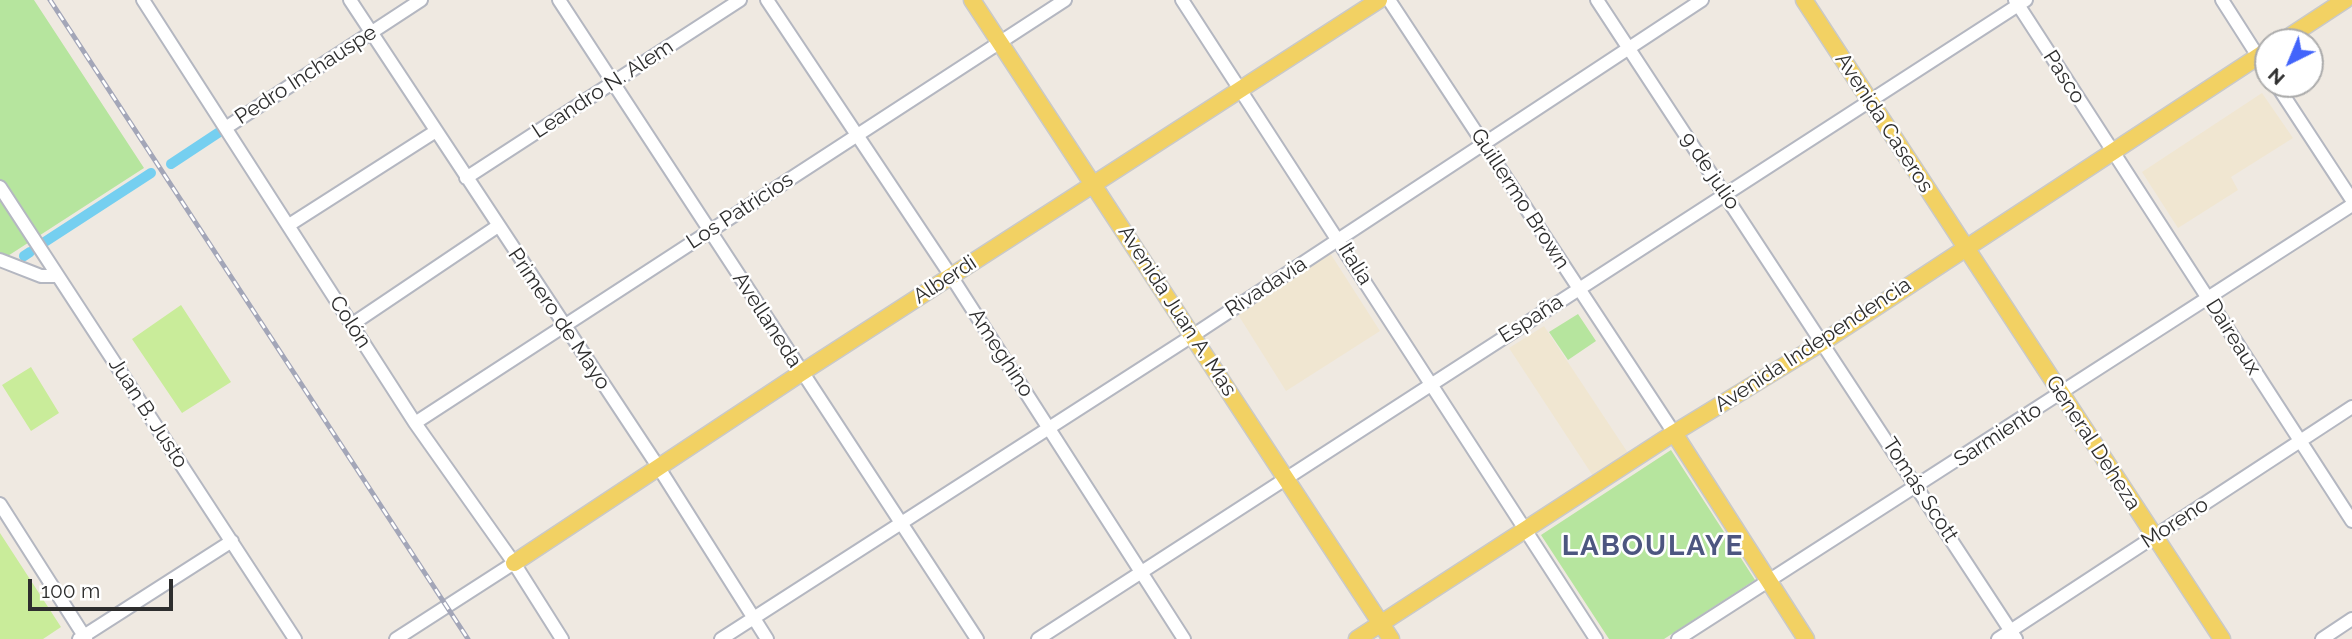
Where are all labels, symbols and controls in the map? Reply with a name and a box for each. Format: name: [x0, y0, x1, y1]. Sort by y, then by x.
street label: Pedro Inchauspe: [230, 20, 382, 130]
north arrow: [2254, 28, 2324, 98]
street label: Leandro N. Alem: [528, 34, 678, 144]
street label: Pasco: [2038, 46, 2090, 108]
street label: Avenida Caseros: [1830, 48, 1938, 198]
text: N: [2263, 64, 2289, 90]
street label: Guillermo Brown: [1465, 124, 1575, 274]
street label: 9 de julio: [1675, 127, 1745, 215]
street label: Los Patricios: [682, 167, 798, 255]
street label: Avenida Juan A. Mas: [1112, 221, 1242, 401]
street label: Italia: [1332, 238, 1378, 290]
street label: Primero de Mayo: [502, 243, 616, 395]
street label: Alberdi: [909, 250, 981, 310]
street label: Rivadavia: [1221, 251, 1311, 323]
street label: Avellaneda: [727, 268, 807, 372]
street label: Avenida Independencia: [1710, 272, 1916, 418]
street label: España: [1494, 290, 1568, 348]
street label: Colón: [324, 291, 376, 353]
street label: Daireaux: [2200, 294, 2266, 380]
street label: Ameghino: [963, 304, 1039, 402]
street label: Juan B. Justo: [103, 353, 193, 473]
street label: General Deheza: [2040, 371, 2146, 515]
street label: Sarmiento: [1950, 397, 2046, 473]
street label: Tomás Scott: [1877, 433, 1963, 547]
street label: Moreno: [2137, 492, 2213, 554]
district label: LABOULAYE: [1563, 530, 1743, 564]
scale bar: [32, 566, 177, 610]
text: 100 m: [41, 578, 100, 603]

